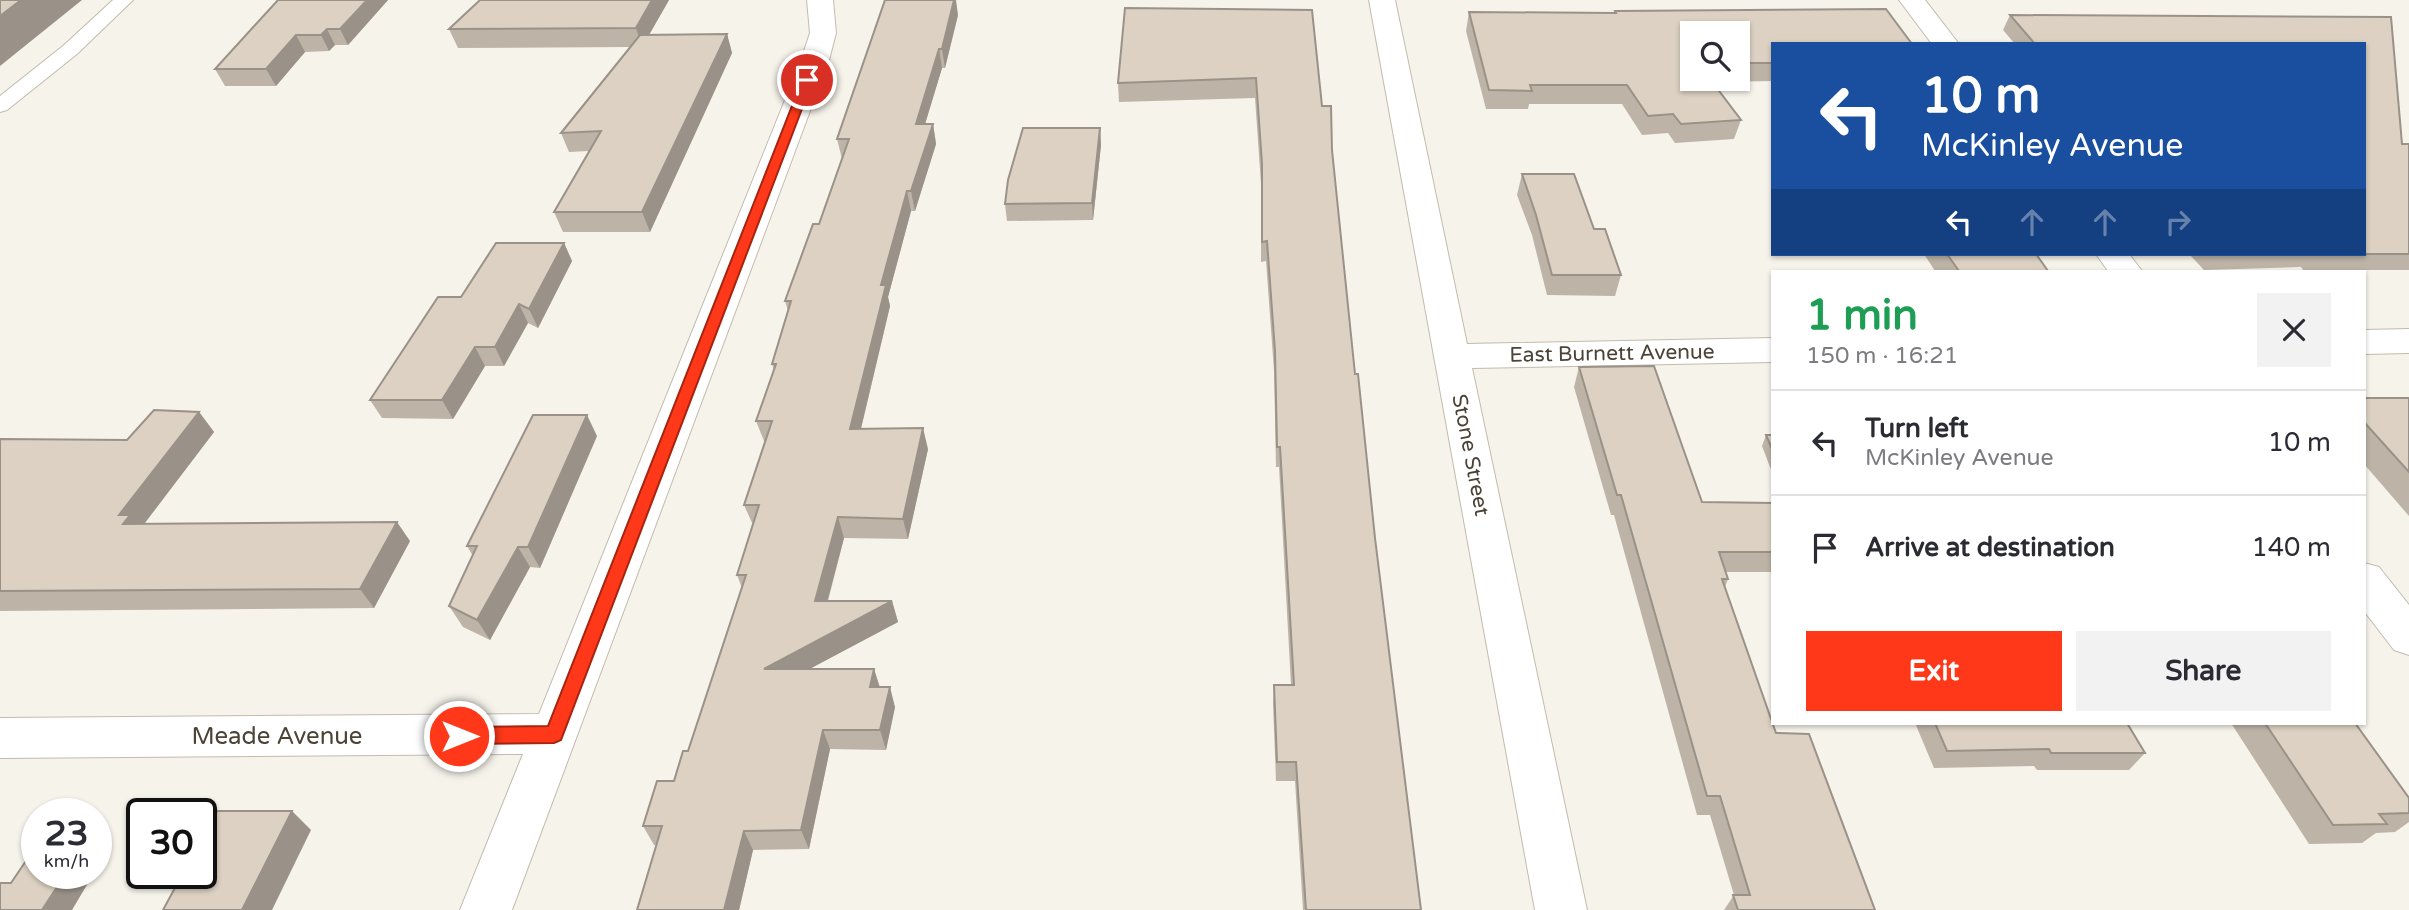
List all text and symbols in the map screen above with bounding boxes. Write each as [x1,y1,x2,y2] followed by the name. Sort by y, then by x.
[1680,21,1750,91] map controls
[1680,21,1750,91] button: search
[777,50,837,110] pin
[788,61,826,99] icon: arrive
[1921,67,2040,126] text: 10 m
[1806,70,1897,161] icon: left
[1921,127,2183,165] text: McKinley Avenue
[1940,203,1978,241] icon: left
[2013,203,2051,241] icon: ahead
[2086,203,2124,241] icon: ahead
[2159,203,2197,241] icon: right
[1806,290,1918,341] text: 1 min
[2257,293,2331,367] button: close
[1509,339,1715,368] street label: East Burnett Avenue
[1806,342,1958,370] text: 150 m · 16:21
[1446,392,1495,518] street label: Stone Street
[1865,413,1968,444] text: Turn left
[1806,424,1844,462] icon: left
[2268,427,2331,458] text: 10 m
[1865,444,2054,472] text: McKinley Avenue
[1806,529,1844,567] icon: arrive
[1865,532,2115,563] text: Arrive at destination
[2251,532,2331,563] text: 140 m
[1806,631,2062,711] button: Exit
[2076,631,2331,711] button: Share
[422,699,496,773] position arrow
[192,722,362,751] street label: Meade Avenue
[126,798,217,889] speed limit sign: 30
[45,813,88,855] text: 23
[44,850,89,872] text: km/h

